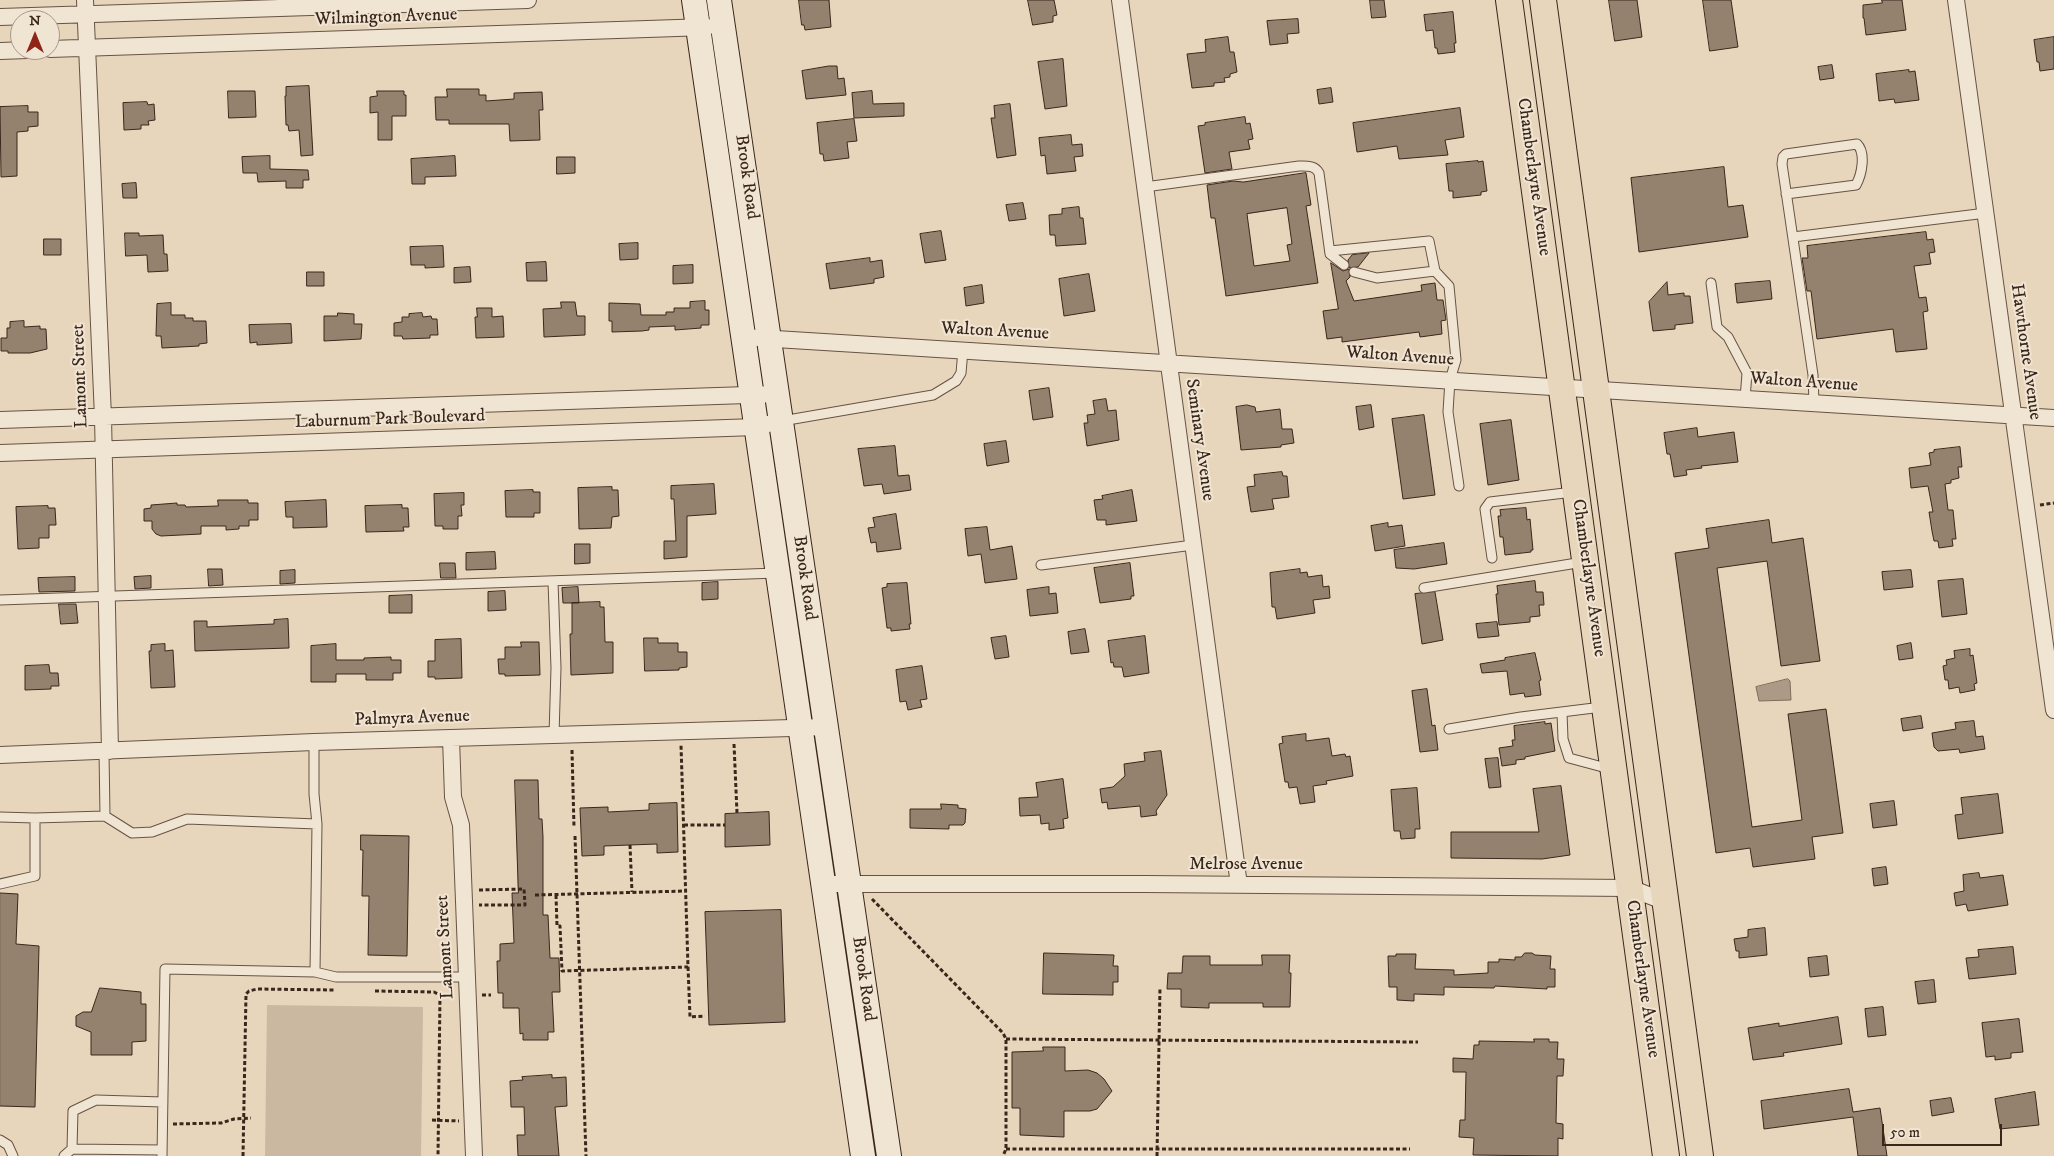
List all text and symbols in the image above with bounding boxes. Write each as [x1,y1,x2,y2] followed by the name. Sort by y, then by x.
[314,5,458,31] street label: Wilmington Avenue
[10,10,60,60] north arrow
[29,12,41,30] text: N
[1511,97,1555,257] street label: Chamberlayne Avenue
[729,133,763,221] street label: Brook Road
[2005,283,2045,421] street label: Hawthorne Avenue
[940,318,1050,346] street label: Walton Avenue
[68,323,94,429] street label: Lamont Street
[1345,342,1455,372] street label: Walton Avenue
[1749,368,1859,398] street label: Walton Avenue
[1180,378,1218,502] street label: Seminary Avenue
[295,406,485,434] street label: Laburnum Park Boulevard
[1566,498,1610,658] street label: Chamberlayne Avenue
[787,534,821,622] street label: Brook Road
[354,706,470,732] street label: Palmyra Avenue
[1189,854,1303,876] street label: Melrose Avenue
[432,894,460,1000] street label: Lamont Street
[1620,899,1664,1059] street label: Chamberlayne Avenue
[846,935,880,1023] street label: Brook Road
[1884,1114,2004,1146] scale bar
[1890,1123,1920,1142] text: 50 m

